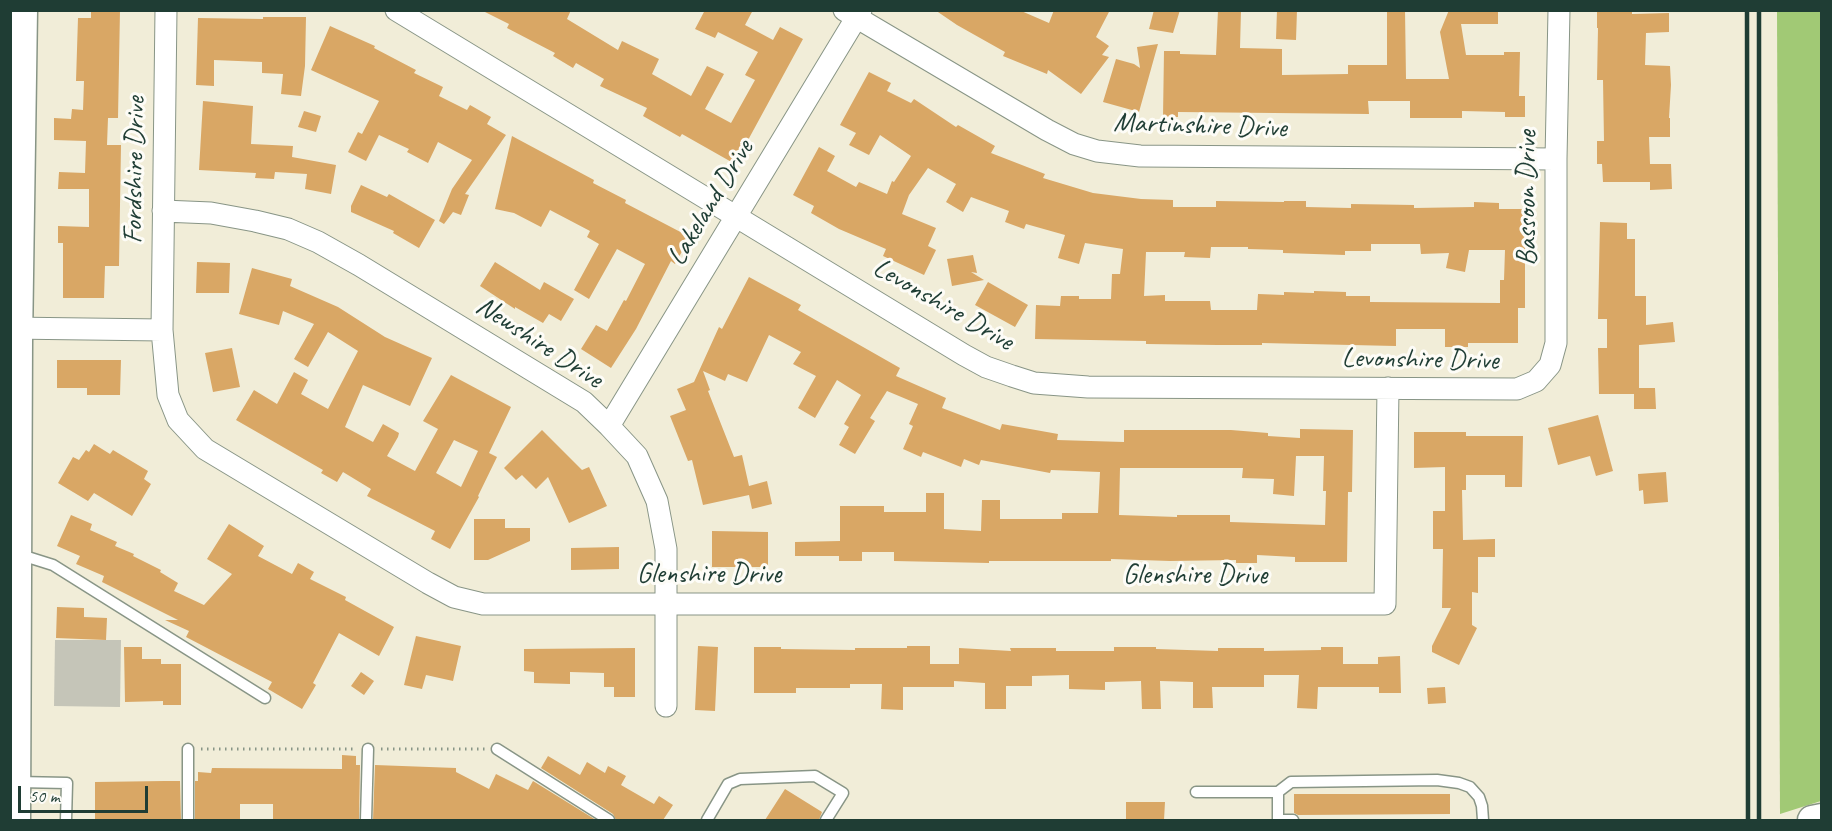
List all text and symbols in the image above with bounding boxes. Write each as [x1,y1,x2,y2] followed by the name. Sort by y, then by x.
[117,96,153,244] street label: Fordshire Drive
[1113,106,1287,146] street label: Martinshire Drive
[1511,130,1545,266] street label: Bassoon Drive
[660,134,762,272] street label: Lakeland Drive
[867,251,1019,359] street label: Levonshire Drive
[469,290,609,396] street label: Newshire Drive
[1341,342,1499,378] street label: Levonshire Drive
[637,558,781,592] street label: Glenshire Drive
[1123,559,1267,593] street label: Glenshire Drive
[21,774,152,812] scale bar
[29,785,60,807] text: 50 m

